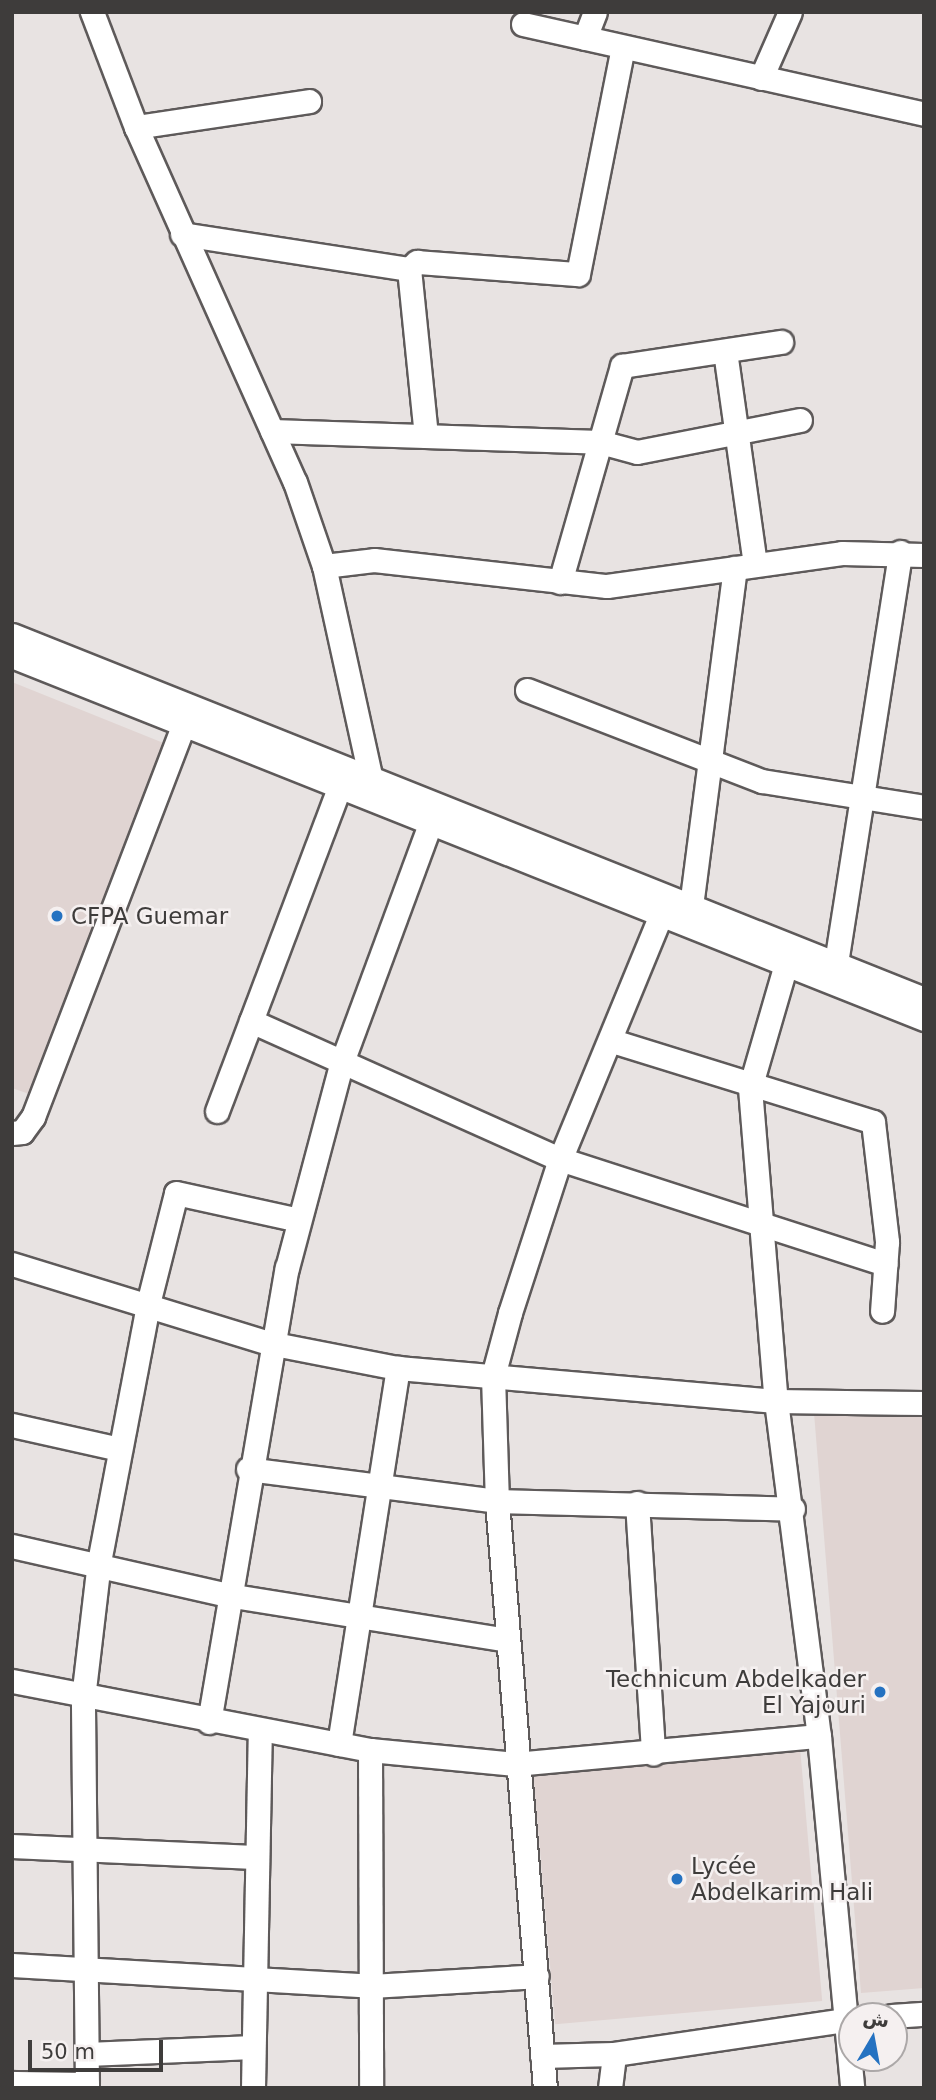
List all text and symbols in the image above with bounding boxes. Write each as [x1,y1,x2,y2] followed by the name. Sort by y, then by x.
[71,902,228,930] place label: CFPA Guemar
[49,908,65,924] marker: CFPA Guemar
[606,1665,866,1719] place label: Technicum Abdelkader El Yajouri
[872,1684,888,1700] marker: Technicum Abdelkader El Yajouri
[691,1852,873,1906] place label: Lycée Abdelkarim Hali
[669,1871,685,1887] marker: Lycée Abdelkarim Hali
[838,2002,908,2072] north arrow
[861,2005,891,2031] text: ش
[32,2026,166,2070] scale bar
[41,2040,95,2064] text: 50 m

